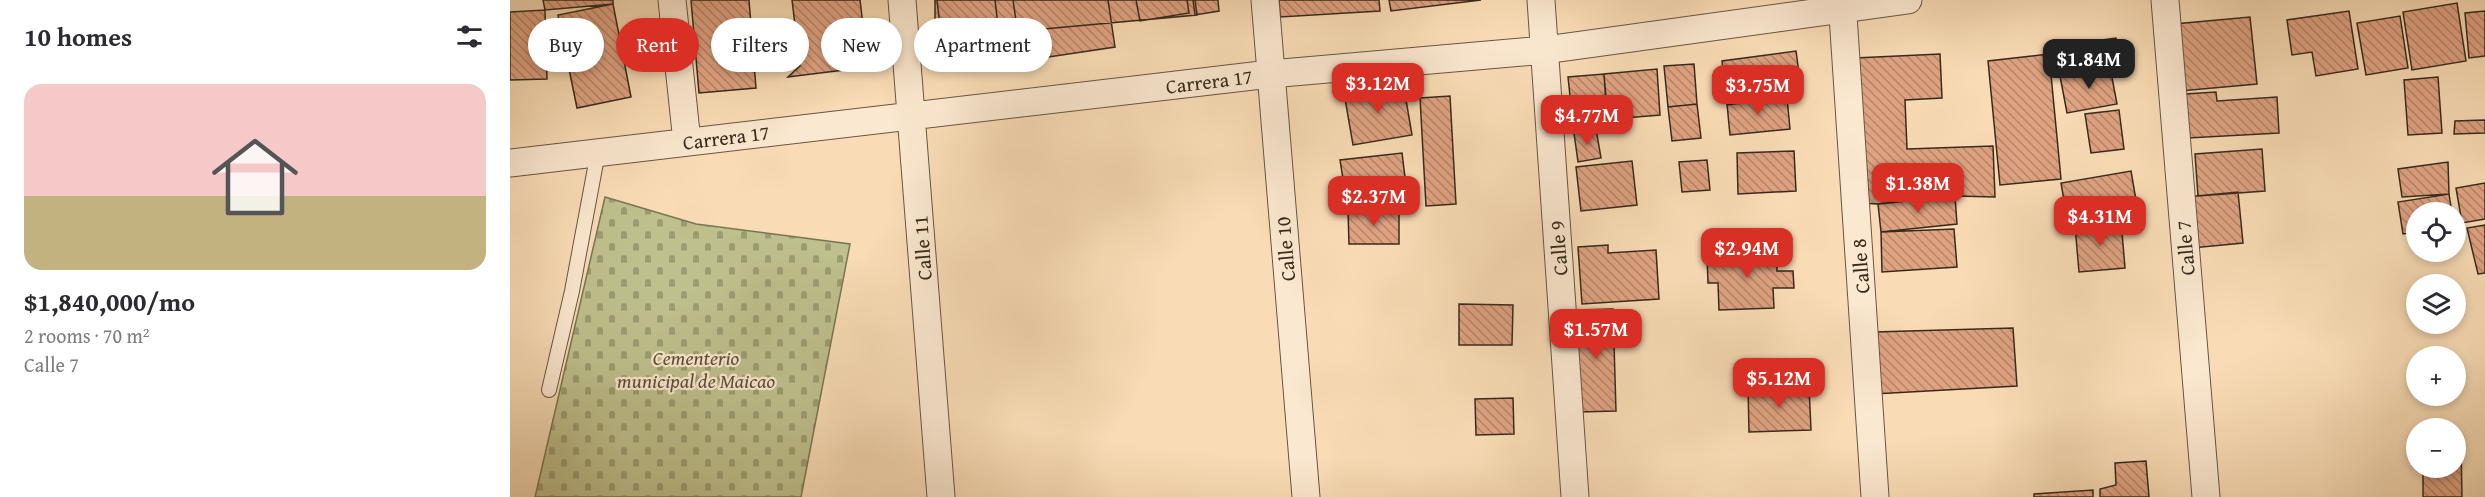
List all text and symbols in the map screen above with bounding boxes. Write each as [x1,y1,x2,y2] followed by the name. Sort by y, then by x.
[24,17,132,56] text: 10 homes
[528,18,604,72] chip: Buy
[616,18,699,72] chip: Rent
[711,18,809,72] chip: Filters
[821,18,902,72] chip: New
[914,18,1052,72] chip: Apartment
[453,20,486,53] icon: filters
[2040,39,2138,90] pin: $1.84M
[2057,44,2121,73] text: $1.84M
[1164,61,1254,101] street label: Carrera 17
[1329,63,1427,114] pin: $3.12M
[1709,65,1807,116] pin: $3.75M
[1346,68,1410,97] text: $3.12M
[1726,70,1790,99] text: $3.75M
[1538,95,1636,146] pin: $4.77M
[1555,100,1619,129] text: $4.77M
[681,117,771,157] street label: Carrera 17
[201,123,309,231] icon: home
[1869,163,1967,214] pin: $1.38M
[1886,168,1950,197] text: $1.38M
[1325,176,1423,227] pin: $2.37M
[1342,181,1406,210] text: $2.37M
[2051,196,2149,247] pin: $4.31M
[2068,201,2132,230] text: $4.31M
[2406,202,2466,478] map controls
[2406,202,2466,262] button: locate
[905,215,939,281] street label: Calle 11
[1268,216,1302,282] street label: Calle 10
[2168,219,2202,277] street label: Calle 7
[1542,220,1574,276] street label: Calle 9
[1698,228,1796,279] pin: $2.94M
[1715,233,1779,262] text: $2.94M
[1844,238,1876,294] street label: Calle 8
[2406,274,2466,334] button: layers
[24,282,195,321] text: $1,840,000/mo
[1547,309,1645,360] pin: $1.57M
[1564,314,1628,343] text: $1.57M
[24,321,150,350] text: 2 rooms · 70 m²
[617,343,775,395] park label: Cementerio municipal de Maicao
[2406,346,2466,406] button: +
[24,350,79,379] text: Calle 7
[1730,358,1828,409] pin: $5.12M
[1747,363,1811,392] text: $5.12M
[2406,418,2466,478] button: −

